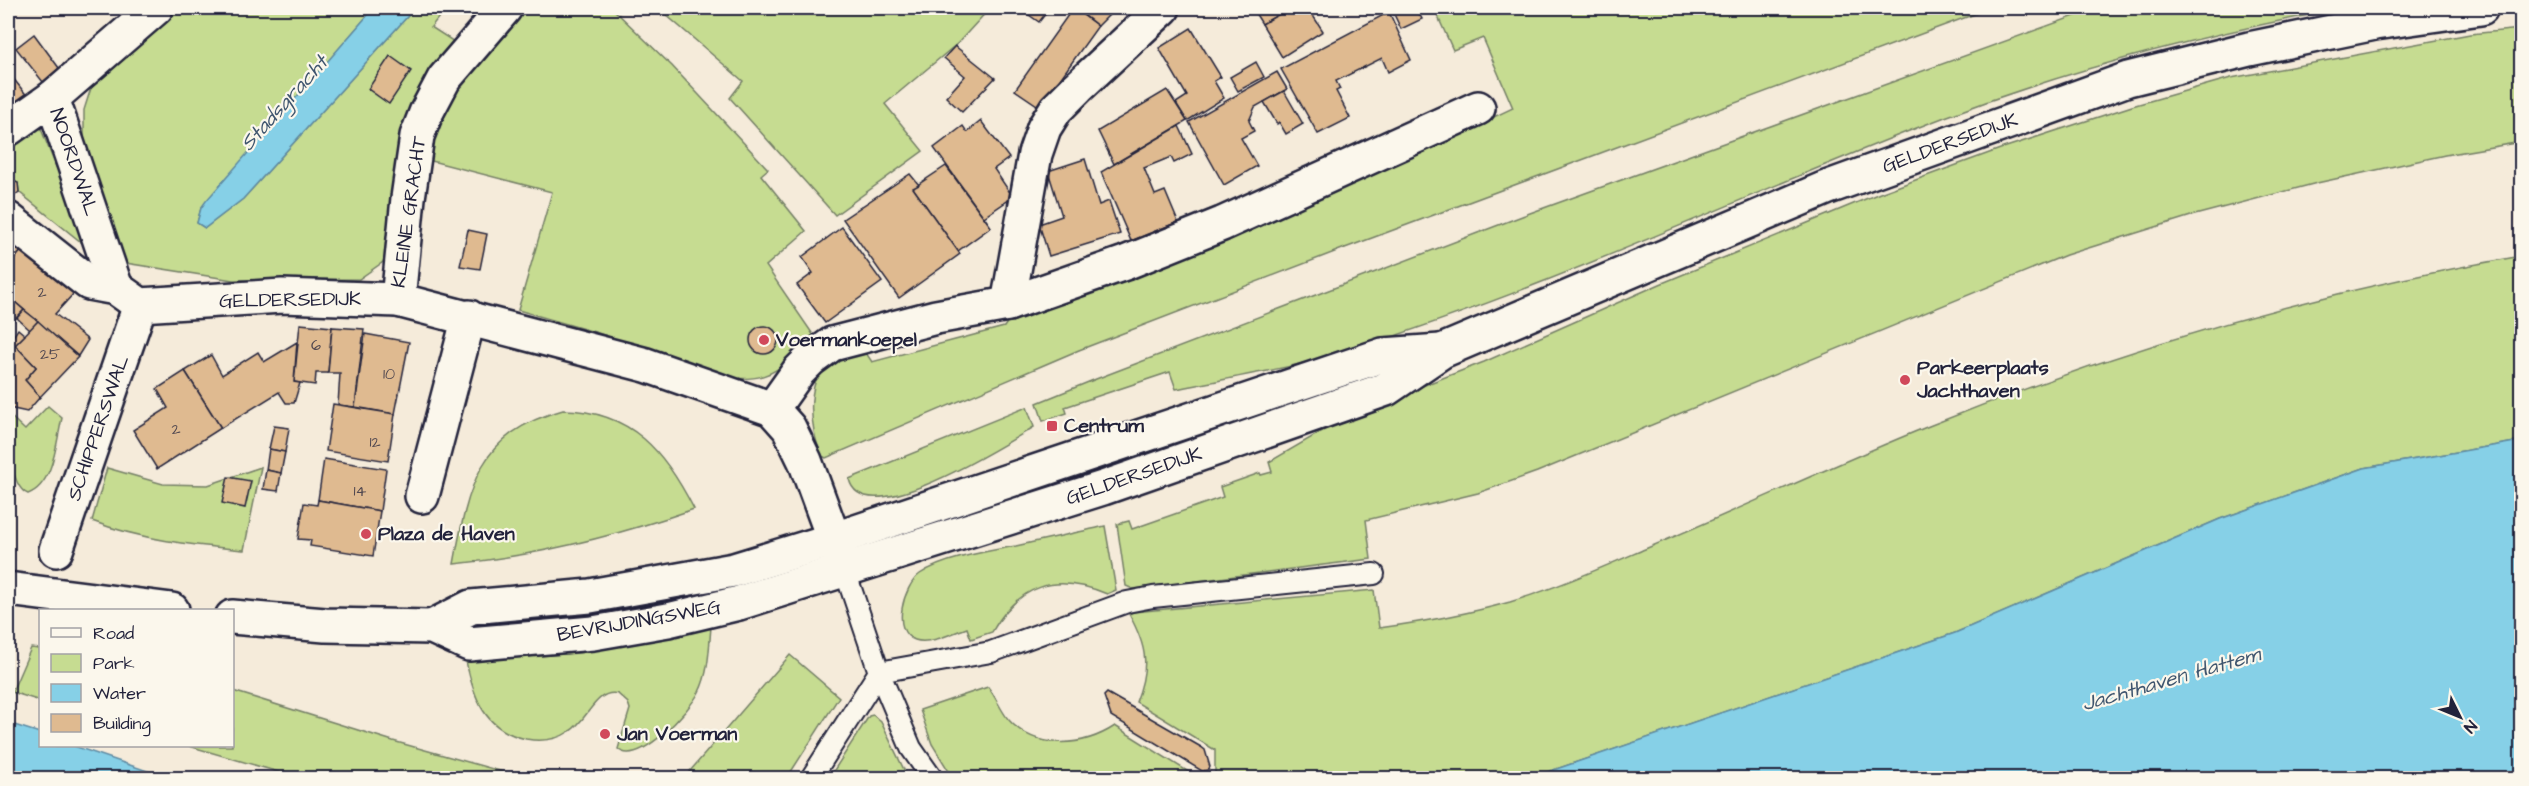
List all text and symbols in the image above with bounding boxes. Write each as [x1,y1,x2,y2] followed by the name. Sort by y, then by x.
[233,47,337,158] water label: Stadsgracht
[43,104,106,220] street label: NOORDWAL
[1879,106,2021,180] street label: GELDERSEDIJK
[384,134,434,290] street label: KLEINE GRACHT
[37,281,47,303] house number: 2
[219,285,361,315] street label: GELDERSEDIJK
[775,326,917,354] place label: Voermankoepel
[757,333,771,347] marker: Voermankoepel
[311,334,321,356] house number: 6
[40,343,61,365] house number: 25
[60,351,136,504] street label: SCHIPPERSWAL
[1916,354,2049,405] place label: Parkeerplaats Jachthaven
[383,363,395,385] house number: 10
[1898,373,1912,387] marker: Parkeerplaats Jachthaven
[1064,412,1144,440] place label: Centrum
[171,418,181,440] house number: 2
[1045,419,1059,433] marker: Centrum
[369,431,381,453] house number: 12
[1062,440,1206,512] street label: GELDERSEDIJK
[354,480,367,502] house number: 14
[378,520,515,548] place label: Plaza de Haven
[359,527,373,541] marker: Plaza de Haven
[555,593,723,649] street label: BEVRIJDINGSWEG
[39,609,234,747] legend
[93,621,134,646] text: Road
[2078,639,2266,718] water label: Jachthaven Hattem
[93,651,135,676] text: Park
[93,681,146,706] text: Water
[2430,687,2490,747] north arrow
[93,711,151,737] text: Building
[2459,715,2482,738] text: N
[616,720,737,748] place label: Jan Voerman
[598,727,612,741] marker: Jan Voerman

